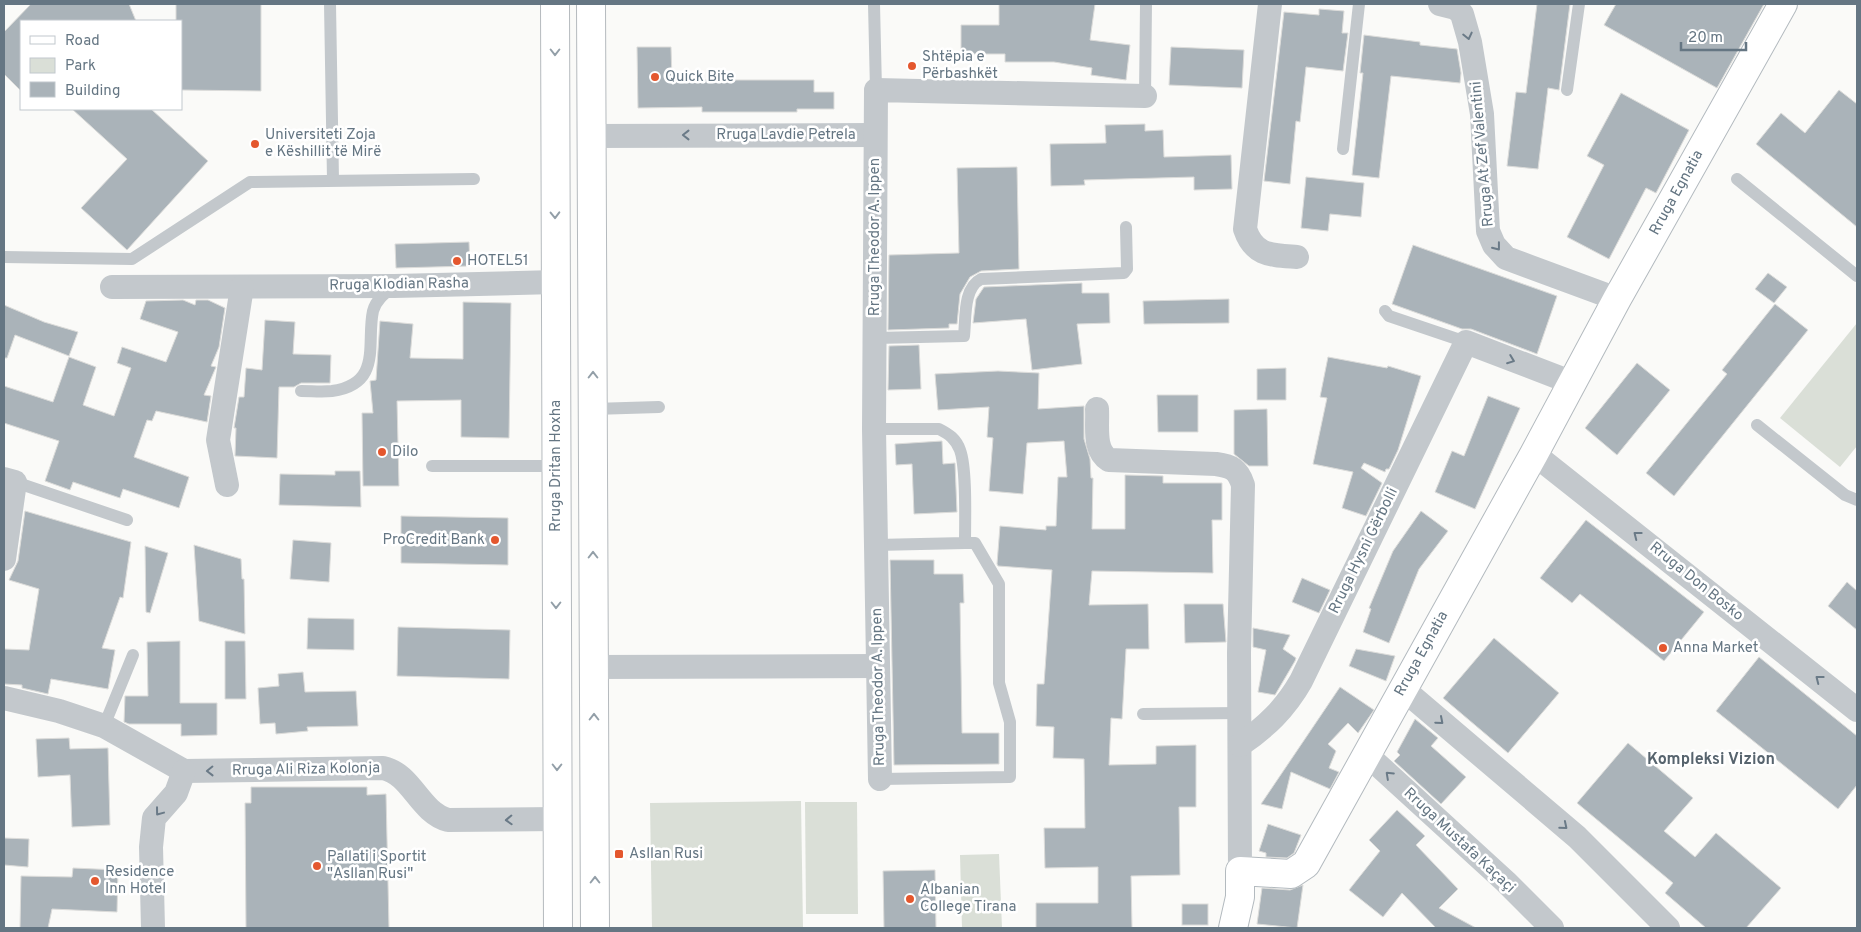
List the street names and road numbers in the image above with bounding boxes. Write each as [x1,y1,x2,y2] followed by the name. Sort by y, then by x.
[1467,80,1499,228] street label: Rruga At Zef Valentini
[716,126,856,145] street label: Rruga Lavdie Petrela
[1646,147,1708,239] street label: Rruga Egnatia
[866,158,885,316] street label: Rruga Theodor A. Ippen
[329,274,469,296] street label: Rruga Klodian Rasha
[547,400,566,532] street label: Rruga Dritan Hoxha
[1325,485,1403,617] street label: Rruga Hysni Gërbolli
[1645,538,1747,626] street label: Rruga Don Bosko
[868,608,890,766] street label: Rruga Theodor A. Ippen
[1391,608,1453,700] street label: Rruga Egnatia
[232,759,380,781] street label: Rruga Ali Riza Kolonja
[1399,784,1519,898] street label: Rruga Mustafa Kaçaçi

